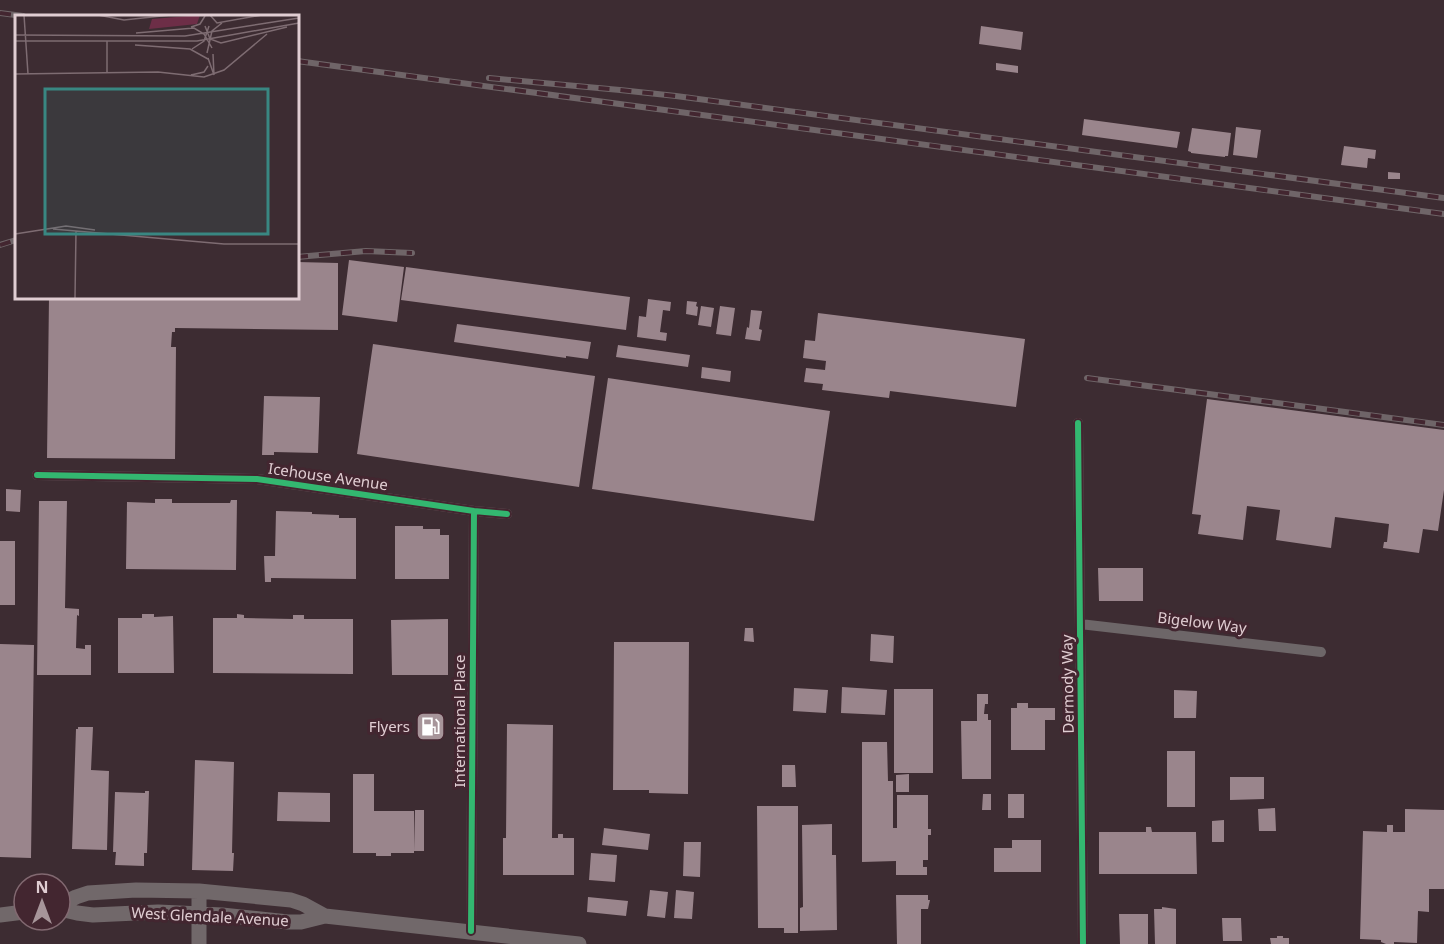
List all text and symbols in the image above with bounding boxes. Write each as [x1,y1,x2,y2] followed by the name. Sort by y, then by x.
[15,15,298,298] inset map
[267,458,389,494] street label: Icehouse Avenue
[1157,607,1248,637] street label: Bigelow Way
[1056,634,1078,734] street label: Dermody Way
[449,655,469,787] street label: International Place
[415,711,447,743] fuel station icon: Flyers
[369,716,410,736] place label: Flyers
[12,872,72,932] north arrow
[35,876,49,898] text: N
[131,902,289,930] street label: West Glendale Avenue

